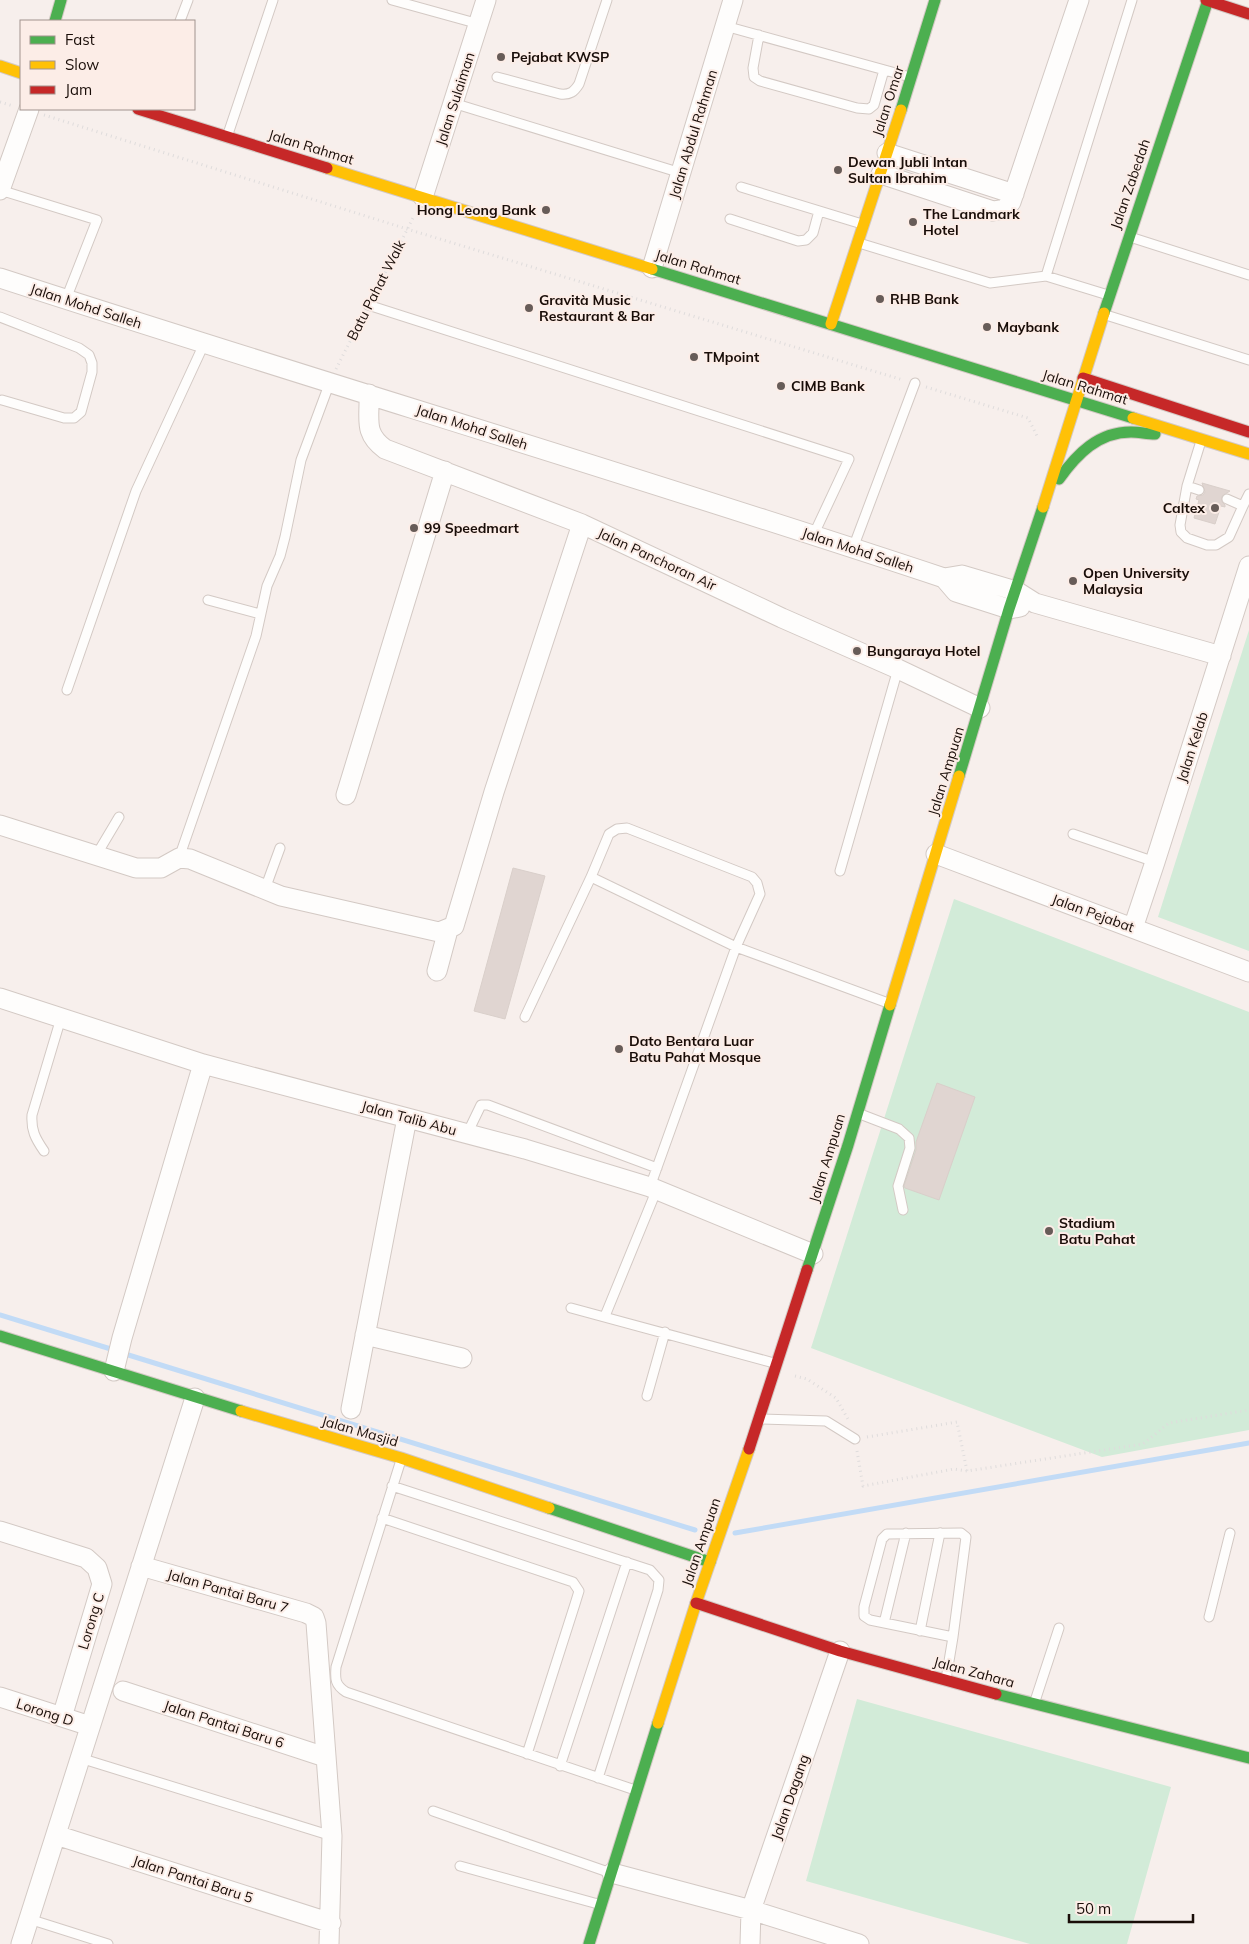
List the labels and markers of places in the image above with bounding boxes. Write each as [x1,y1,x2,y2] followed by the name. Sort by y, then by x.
[511,48,609,66] place label: Pejabat KWSP
[495,51,507,63] marker: Pejabat KWSP
[848,153,968,187] place label: Dewan Jubli Intan Sultan Ibrahim
[832,164,844,176] marker: Dewan Jubli Intan Sultan Ibrahim
[417,201,536,219] place label: Hong Leong Bank
[540,204,552,216] marker: Hong Leong Bank
[923,205,1020,239] place label: The Landmark Hotel
[907,216,919,228] marker: The Landmark Hotel
[890,290,959,308] place label: RHB Bank
[539,291,655,325] place label: Gravità Music Restaurant & Bar
[874,293,886,305] marker: RHB Bank
[523,302,535,314] marker: Gravità Music Restaurant & Bar
[997,318,1059,336] place label: Maybank
[981,321,993,333] marker: Maybank
[704,348,760,366] place label: TMpoint
[688,351,700,363] marker: TMpoint
[791,377,865,395] place label: CIMB Bank
[775,380,787,392] marker: CIMB Bank
[1163,499,1205,517] place label: Caltex
[1209,502,1221,514] marker: Caltex
[424,519,520,537] place label: 99 Speedmart
[408,522,420,534] marker: 99 Speedmart
[1083,564,1190,598] place label: Open University Malaysia
[1067,575,1079,587] marker: Open University Malaysia
[867,642,980,660] place label: Bungaraya Hotel
[851,645,863,657] marker: Bungaraya Hotel
[629,1032,761,1066] place label: Dato Bentara Luar Batu Pahat Mosque
[613,1043,625,1055] marker: Dato Bentara Luar Batu Pahat Mosque
[1059,1214,1136,1248] place label: Stadium Batu Pahat
[1043,1225,1055,1237] marker: Stadium Batu Pahat

